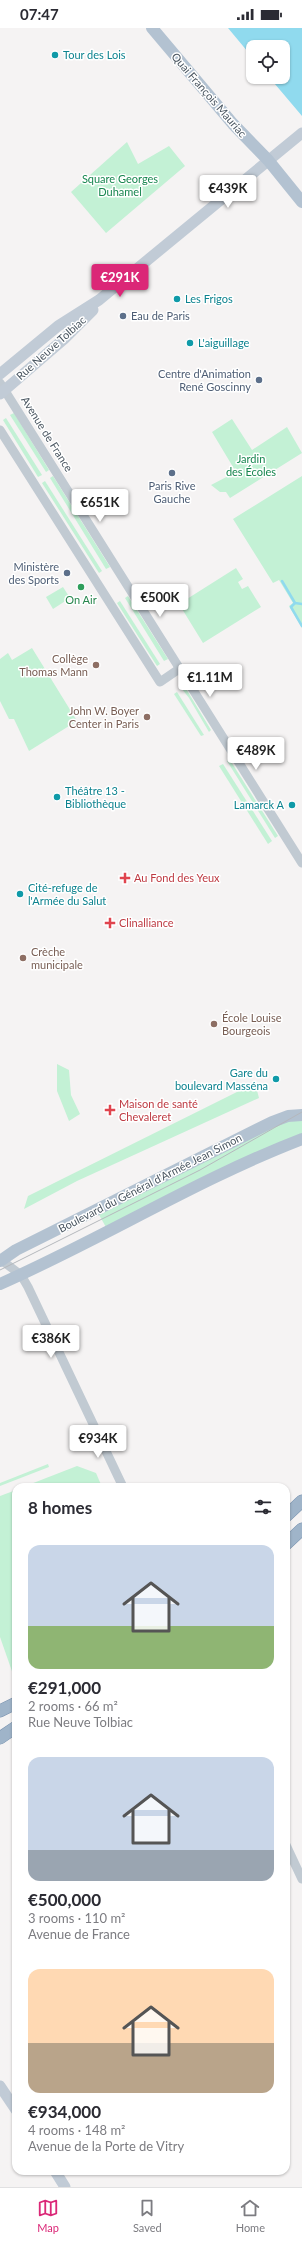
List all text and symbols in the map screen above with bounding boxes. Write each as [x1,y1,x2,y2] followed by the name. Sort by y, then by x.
[20,5,59,23] text: 07:47
[246,40,290,84] map controls
[246,40,290,84] button: locate
[63,48,126,61] place label: Tour des Lois
[50,50,60,60] marker: Tour des Lois
[169,50,250,140] street label: Quai François Mauriac
[82,172,158,198] park label: Square Georges Duhamel
[200,175,256,209] pin: €439K
[208,180,248,196] text: €439K
[92,264,148,298] pin: €291K
[100,269,140,285] text: €291K
[185,292,233,305] place label: Les Frigos
[172,294,182,304] marker: Les Frigos
[131,309,190,322] place label: Eau de Paris
[118,311,128,321] marker: Eau de Paris
[13,313,88,382] street label: Rue Neuve Tolbiac
[198,336,250,349] place label: L'aiguillage
[185,338,195,348] marker: L'aiguillage
[158,367,251,393] place label: Centre d'Animation René Goscinny
[254,375,264,385] marker: Centre d'Animation René Goscinny
[19,394,76,474] street label: Avenue de France
[226,452,276,478] park label: Jardin des Écoles
[167,468,177,478] marker: Paris Rive Gauche
[149,479,196,505] place label: Paris Rive Gauche
[72,489,128,523] pin: €651K
[80,494,120,510] text: €651K
[8,560,59,586] place label: Ministère des Sports
[62,568,72,578] marker: Ministère des Sports
[76,582,86,592] marker: On Air
[132,584,188,618] pin: €500K
[140,589,180,605] text: €500K
[65,593,97,606] place label: On Air
[19,652,88,678] place label: Collège Thomas Mann
[91,660,101,670] marker: Collège Thomas Mann
[177,664,243,698] pin: €1.11M
[187,669,233,685] text: €1.11M
[69,704,139,730] place label: John W. Boyer Center in Paris
[142,712,152,722] marker: John W. Boyer Center in Paris
[228,737,284,771] pin: €489K
[236,742,276,758] text: €489K
[65,784,126,810] place label: Théâtre 13 - Bibliothèque
[52,792,62,802] marker: Théâtre 13 - Bibliothèque
[234,798,285,811] place label: Lamarck A
[287,800,297,810] marker: Lamarck A
[134,871,220,884] place label: Au Fond des Yeux
[119,872,131,884] marker: Au Fond des Yeux
[28,881,106,907] place label: Cité-refuge de l'Armée du Salut
[15,889,25,899] marker: Cité-refuge de l'Armée du Salut
[119,916,174,929] place label: Clinalliance
[104,917,116,929] marker: Clinalliance
[31,945,83,971] place label: Crèche municipale
[18,953,28,963] marker: Crèche municipale
[222,1011,282,1037] place label: École Louise Bourgeois
[209,1019,219,1029] marker: École Louise Bourgeois
[175,1066,268,1092] place label: Gare du boulevard Masséna
[271,1074,281,1084] marker: Gare du boulevard Masséna
[119,1097,198,1123] place label: Maison de santé Chevaleret
[104,1104,116,1116] marker: Maison de santé Chevaleret
[56,1130,244,1235] street label: Boulevard du Général d'Armée Jean Simon
[23,1325,79,1359] pin: €386K
[31,1330,71,1346] text: €386K
[70,1425,126,1459] pin: €934K
[78,1430,118,1446] text: €934K
[252,1496,274,1518] icon: filters
[28,1497,92,1518] text: 8 homes
[115,1571,187,1643] icon: home
[28,1677,101,1698] text: €291,000
[28,1698,118,1714] text: 2 rooms · 66 m²
[28,1714,133,1730] text: Rue Neuve Tolbiac
[115,1783,187,1855] icon: home
[28,1889,101,1910] text: €500,000
[28,1910,125,1926] text: 3 rooms · 110 m²
[28,1926,130,1942] text: Avenue de France
[115,1995,187,2067] icon: home
[28,2101,101,2122] text: €934,000
[28,2122,125,2138] text: 4 rooms · 148 m²
[28,2138,184,2154] text: Avenue de la Porte de Vitry
[37,2197,59,2234] tab: Map
[133,2197,162,2234] tab: Saved
[236,2197,265,2234] tab: Home

